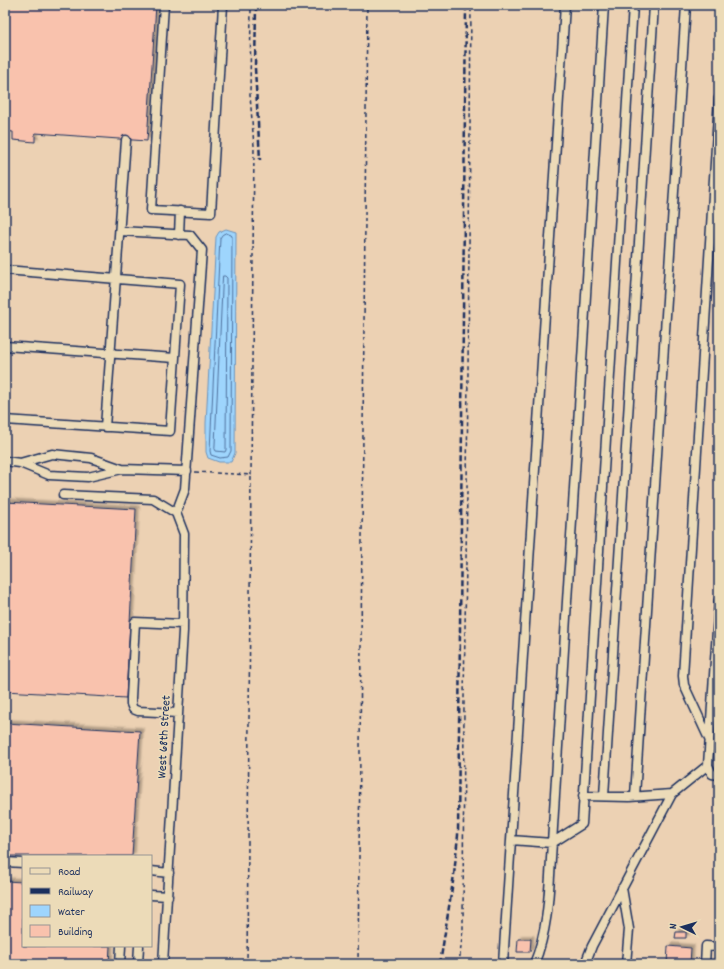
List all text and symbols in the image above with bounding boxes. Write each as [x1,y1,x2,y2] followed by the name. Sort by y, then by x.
[153,695,177,779] street label: West 68th Street
[22,855,152,947] legend
[58,864,80,881] text: Road
[58,884,94,901] text: Railway
[58,904,85,921] text: Water
[662,907,702,947] north arrow
[666,922,682,930] text: N
[58,924,93,941] text: Building

